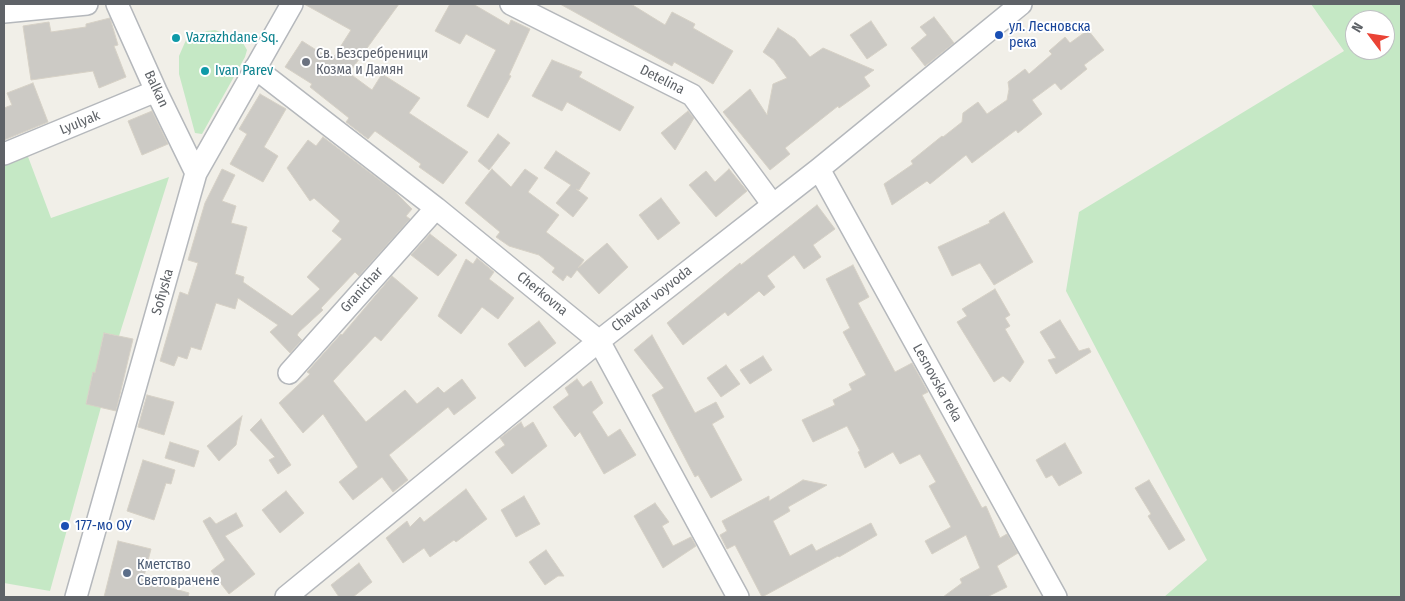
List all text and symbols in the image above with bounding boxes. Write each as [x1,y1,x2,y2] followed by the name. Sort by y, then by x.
[1345,10,1395,60] north arrow
[1009,19,1091,52] place label: ул. Лесновска река
[1348,20,1367,36] text: N
[993,29,1005,41] marker: ул. Лесновска река
[186,30,279,46] place label: Vazrazhdane Sq.
[170,32,182,44] marker: Vazrazhdane Sq.
[316,46,428,78] place label: Св. Безсребреници Козма и Дамян
[300,56,312,68] marker: Св. Безсребреници Козма и Дамян
[637,62,687,98] street label: Detelina
[215,63,273,79] place label: Ivan Parev
[199,65,211,77] marker: Ivan Parev
[140,68,172,110] street label: Balkan
[57,107,103,139] street label: Lyulyak
[608,262,696,336] street label: Chavdar voyvoda
[337,264,387,316] street label: Granichar
[148,267,178,317] street label: Sofiyska
[513,268,571,320] street label: Cherkovna
[909,341,965,425] street label: Lesnovska reka
[75,518,132,534] place label: 177-мо ОУ
[59,520,71,532] marker: 177-мо ОУ
[137,557,220,590] place label: Кметство Световрачене
[121,567,133,579] marker: Кметство Световрачене

